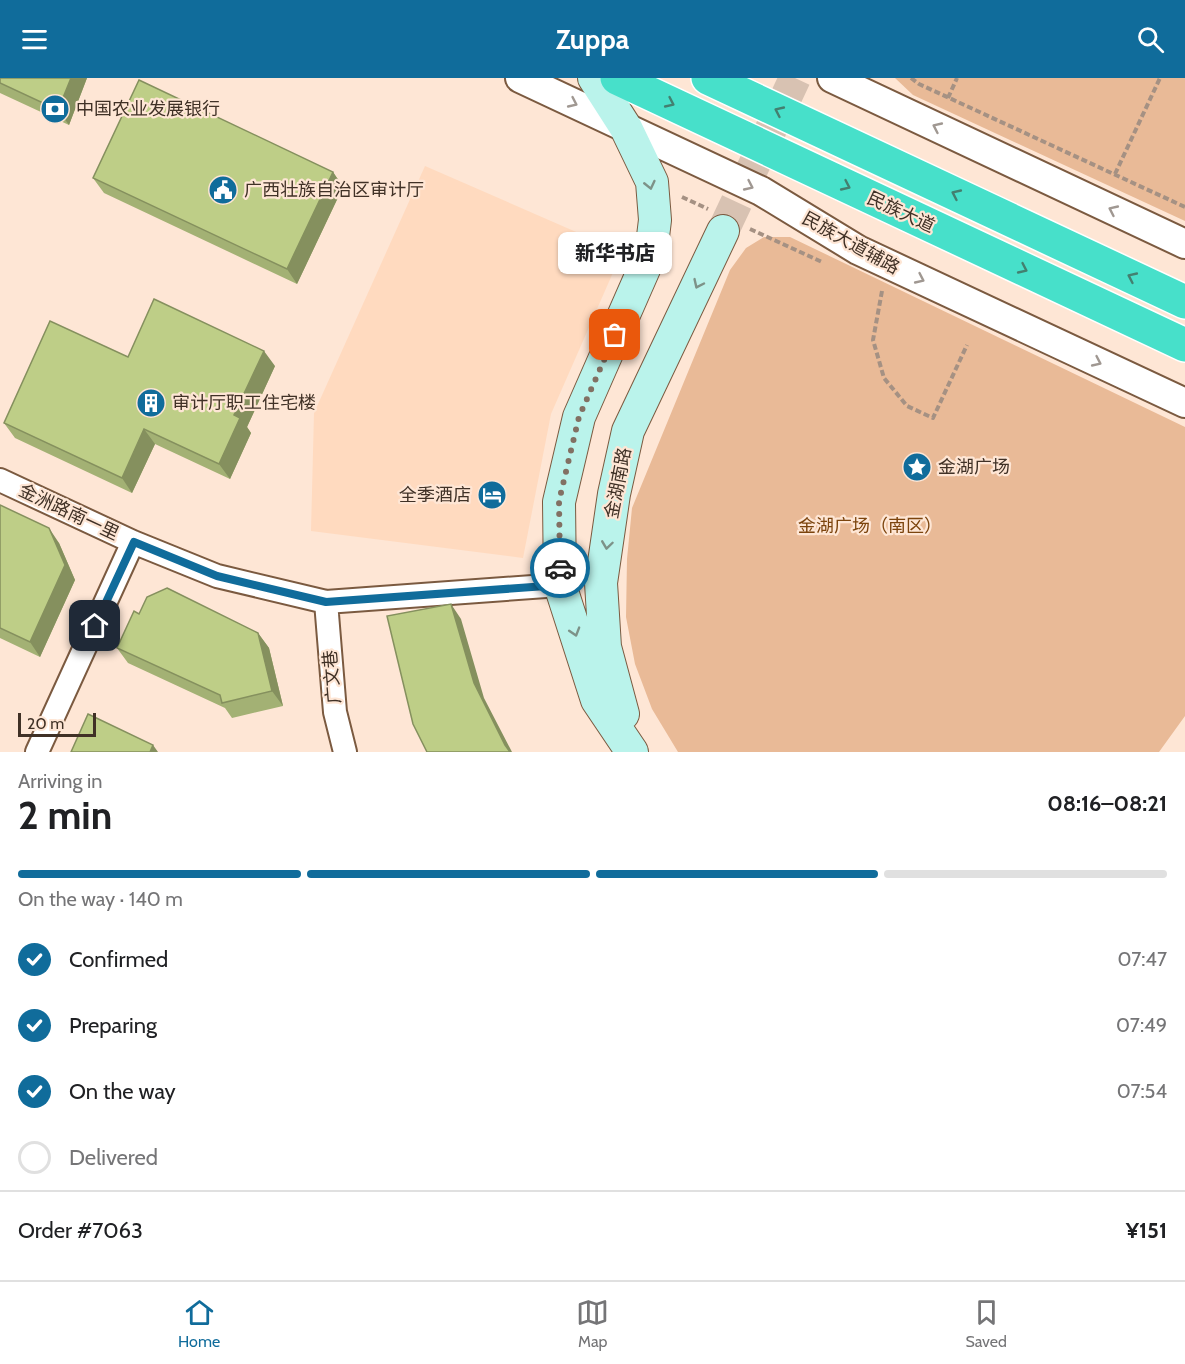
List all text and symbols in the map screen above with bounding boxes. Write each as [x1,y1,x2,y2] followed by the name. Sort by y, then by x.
[18,23,51,56] icon: menu
[556,23,629,56] text: Zuppa
[1134,23,1167,56] icon: search
[39,93,71,125] bank icon: 中国农业发展银行
[566,95,577,107] one-way arrow
[663,95,674,107] one-way arrow
[76,98,220,120] place label: 中国农业发展银行
[774,107,785,119] one-way arrow
[932,122,943,134] one-way arrow
[207,174,239,206] public building icon: 广西壮族自治区审计厅
[743,178,754,190] one-way arrow
[840,178,851,190] one-way arrow
[244,179,424,201] place label: 广西壮族自治区审计厅
[643,180,656,190] one-way arrow
[864,187,938,237] street label: 民族大道
[951,190,962,202] one-way arrow
[1109,205,1120,217] one-way arrow
[798,207,904,279] street label: 民族大道辅路
[558,233,672,275] callout: 新华书店
[575,241,655,265] text: 新华书店
[1016,261,1027,273] one-way arrow
[914,272,925,284] one-way arrow
[1128,273,1139,285] one-way arrow
[693,277,705,288] one-way arrow
[589,309,640,360] pin
[598,318,631,351] icon: bag
[1090,355,1101,367] one-way arrow
[135,387,167,419] building icon: 审计厅职工住宅楼
[172,392,316,414] place label: 审计厅职工住宅楼
[600,446,636,520] street label: 金湖南路
[901,451,933,483] place icon: 金湖广场
[938,456,1010,478] place label: 金湖广场
[15,479,123,545] street label: 金洲路南一里
[476,479,508,511] hotel icon: 全季酒店
[399,484,471,506] place label: 全季酒店
[798,515,942,537] park label: 金湖广场（南区）
[530,538,590,598] courier
[601,540,613,550] one-way arrow
[544,552,577,585] icon: car
[69,600,120,651] pin
[78,609,111,642] icon: home
[568,626,580,637] one-way arrow
[319,649,345,705] street label: 广文巷
[18,710,96,738] scale bar
[27,714,64,733] text: 20 m
[18,769,102,793] text: Arriving in
[1047,790,1167,817] text: 08:16–08:21
[18,791,112,839] text: 2 min
[18,887,183,911] text: On the way · 140 m
[18,943,51,976] icon: check
[69,946,168,973] text: Confirmed
[1117,947,1167,971] text: 07:47
[18,1009,51,1042] icon: check
[69,1012,157,1039] text: Preparing
[1116,1013,1167,1037] text: 07:49
[18,1075,51,1108] icon: check
[69,1078,176,1105] text: On the way
[1117,1079,1167,1103] text: 07:54
[69,1144,158,1171] text: Delivered
[18,1217,143,1244] text: Order #7063
[1126,1217,1167,1244] text: ¥151
[178,1296,220,1351] tab: Home
[576,1296,609,1351] tab: Map
[965,1296,1007,1351] tab: Saved

